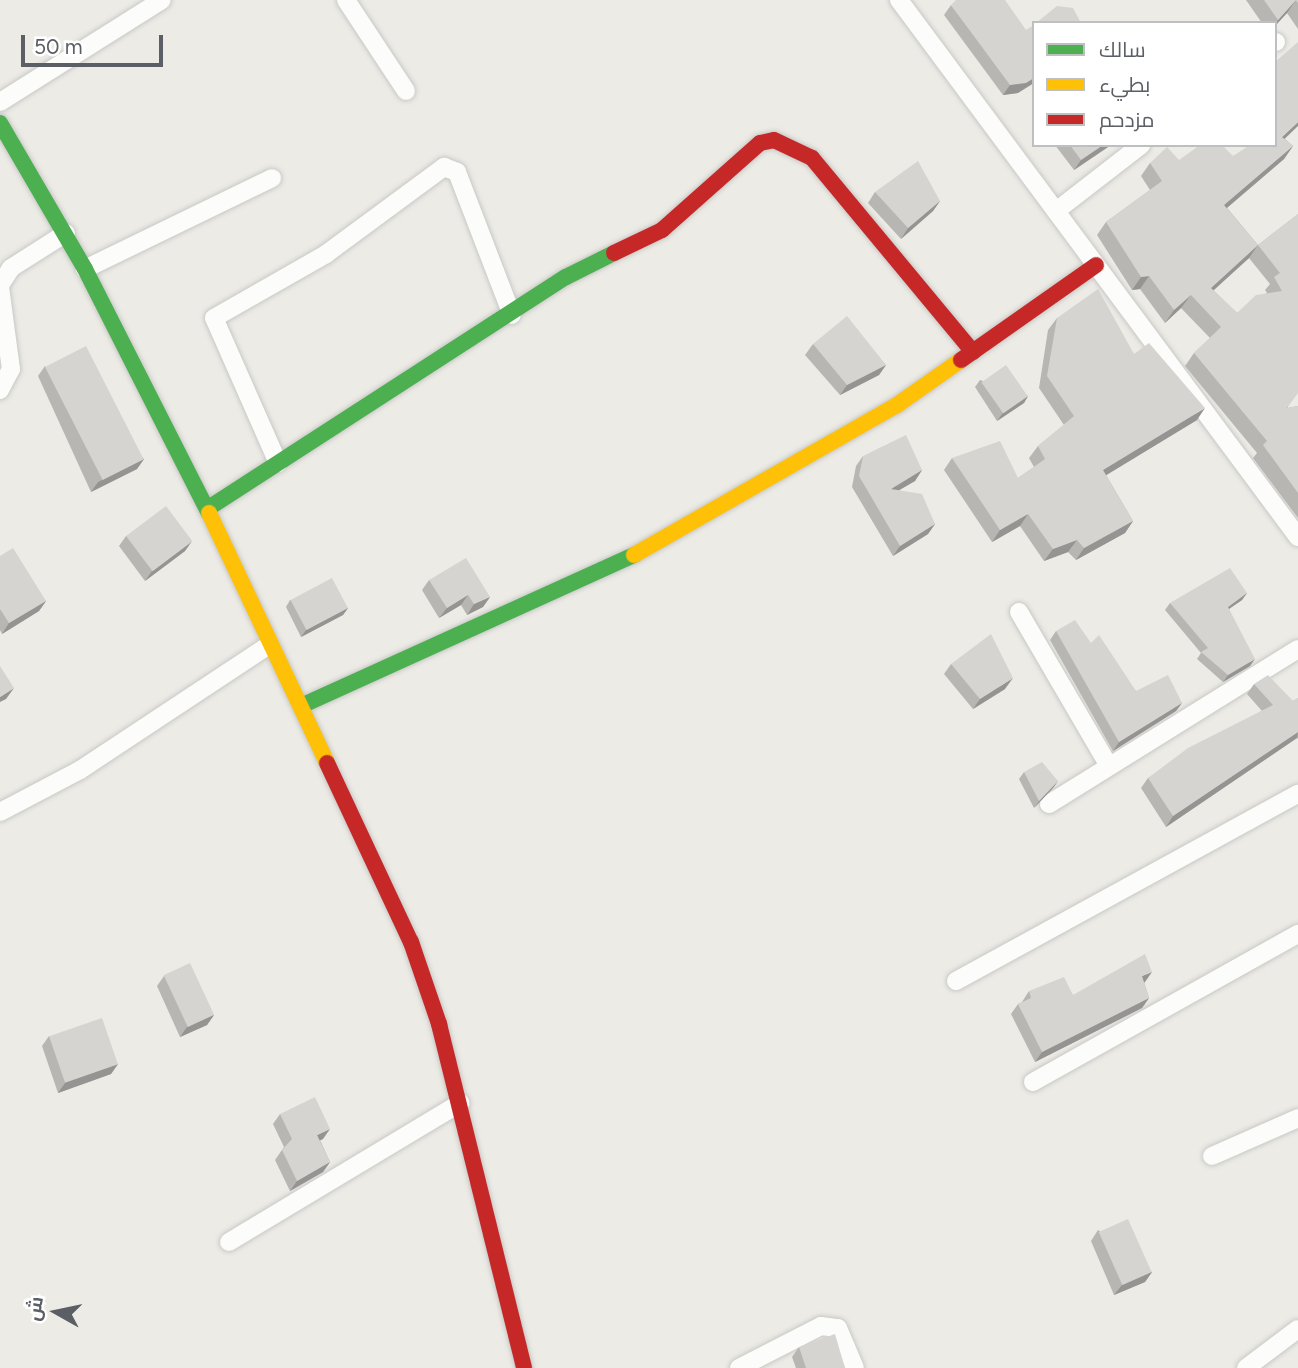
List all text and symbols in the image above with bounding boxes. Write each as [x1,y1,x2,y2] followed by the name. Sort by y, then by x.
[24,21,166,65] scale bar
[1032,21,1277,147] legend
[34,34,83,59] text: 50 m
[1099,37,1146,62] text: سالك
[1099,72,1150,97] text: بطيء
[1099,107,1154,132] text: مزدحم
[21,1277,91,1347] north arrow
[21,1295,48,1322] text: ش

